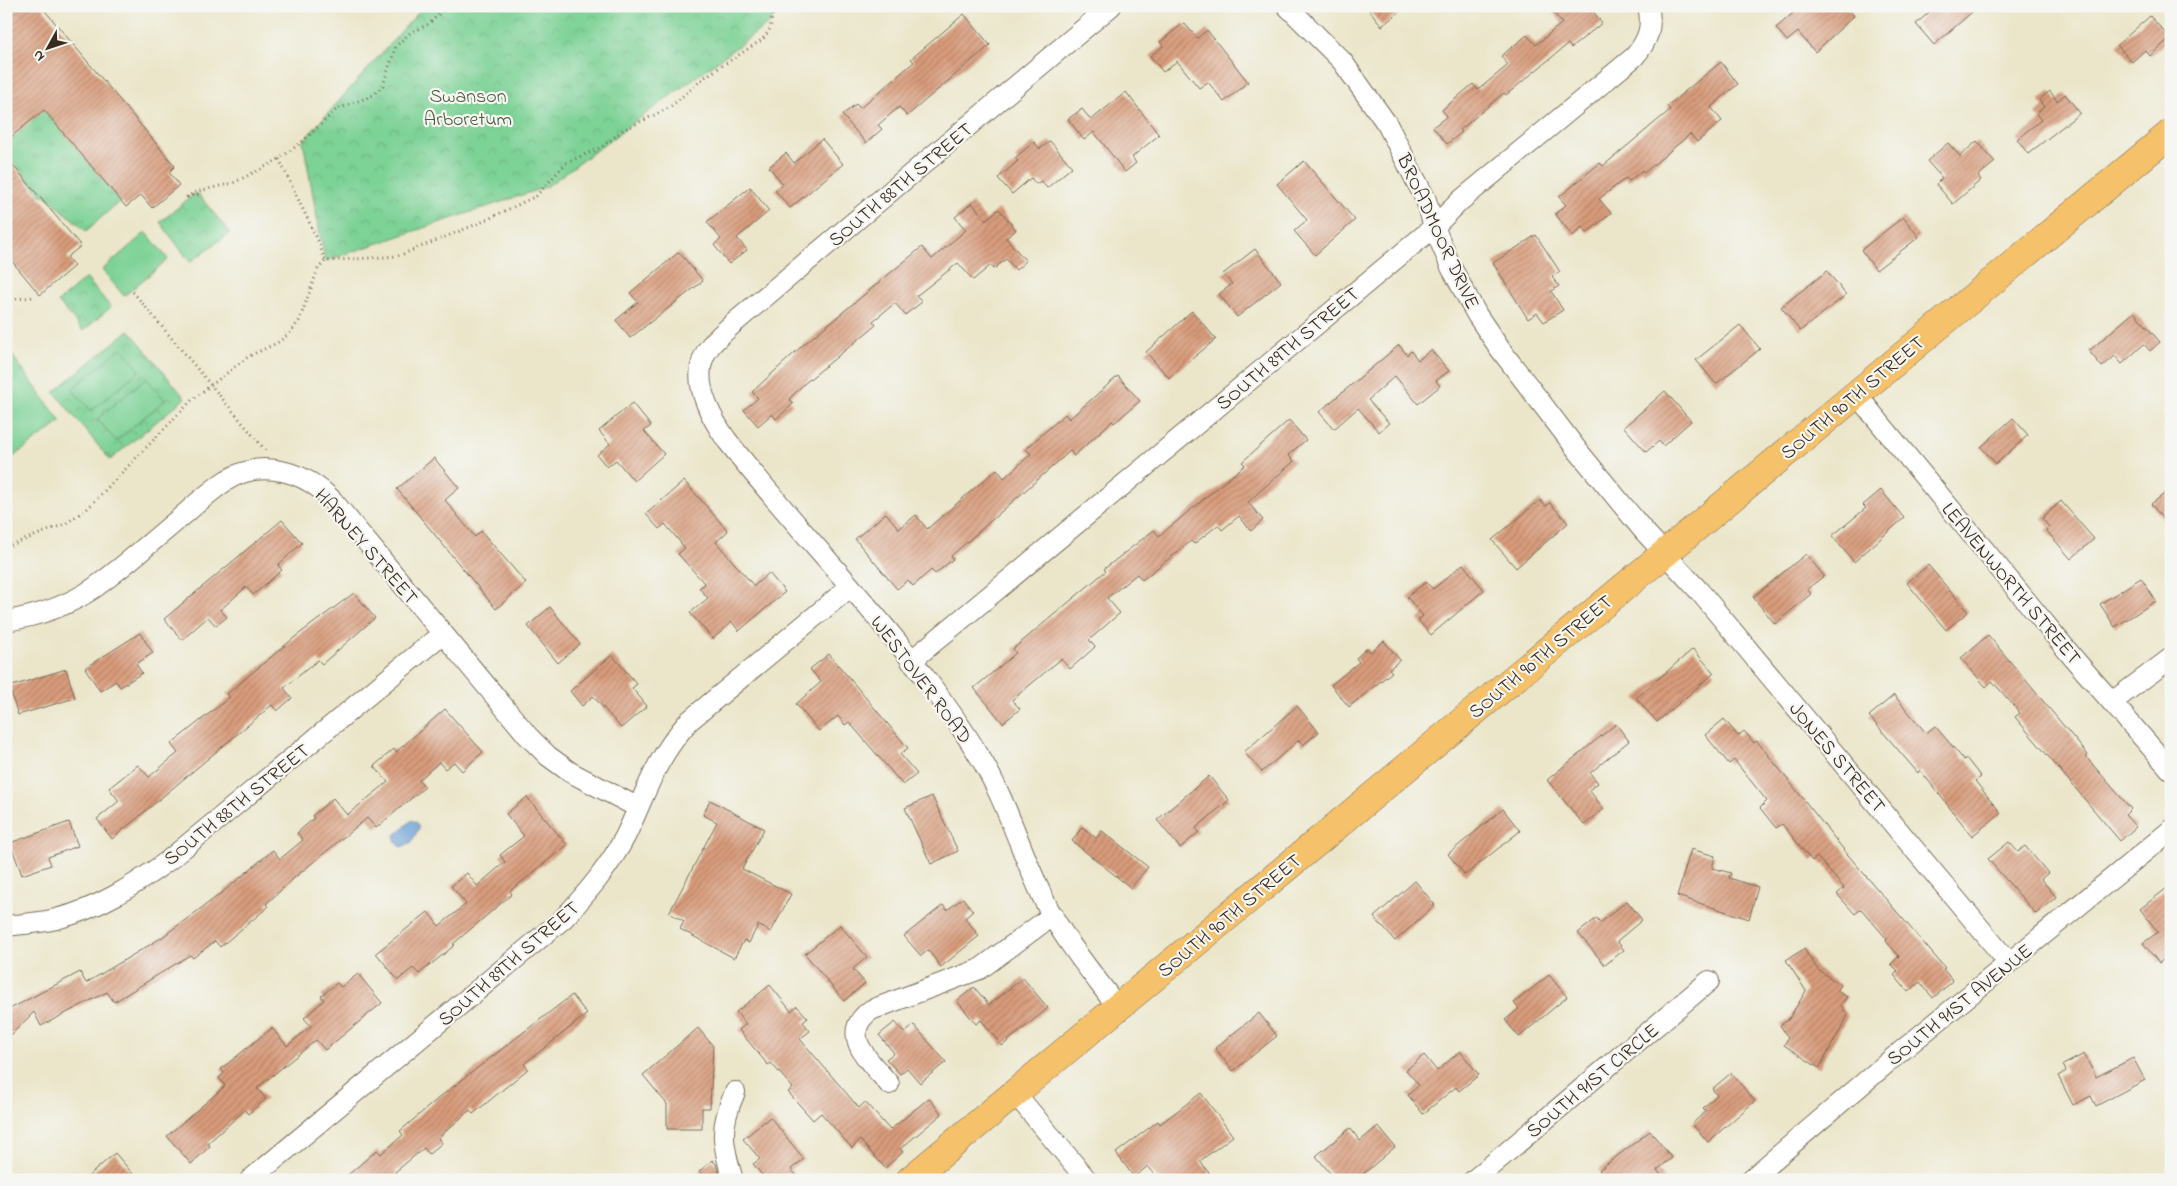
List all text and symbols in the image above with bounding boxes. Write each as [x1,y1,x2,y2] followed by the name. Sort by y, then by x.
[22,22,72,72] north arrow
[28,45,50,66] text: N
[424,83,512,135] park label: Swanson Arboretum
[823,117,980,255] street label: SOUTH 88TH STREET
[1387,148,1486,315] street label: BROADMOOR DRIVE
[1211,281,1367,419] street label: SOUTH 89TH STREET
[1775,330,1932,468] street label: SOUTH 90TH STREET
[306,483,424,612] street label: HARNEY STREET
[1933,497,2087,672] street label: LEAVENWORTH STREET
[1463,589,1620,727] street label: SOUTH 90TH STREET
[862,610,978,751] street label: WESTOVER ROAD
[1781,697,1891,821] street label: JONES STREET
[158,738,317,874] street label: SOUTH 88TH STREET
[1152,848,1309,986] street label: SOUTH 90TH STREET
[432,895,587,1035] street label: SOUTH 89TH STREET
[1881,938,2040,1074] street label: SOUTH 91ST AVENUE
[1521,1018,1666,1146] street label: SOUTH 91ST CIRCLE

